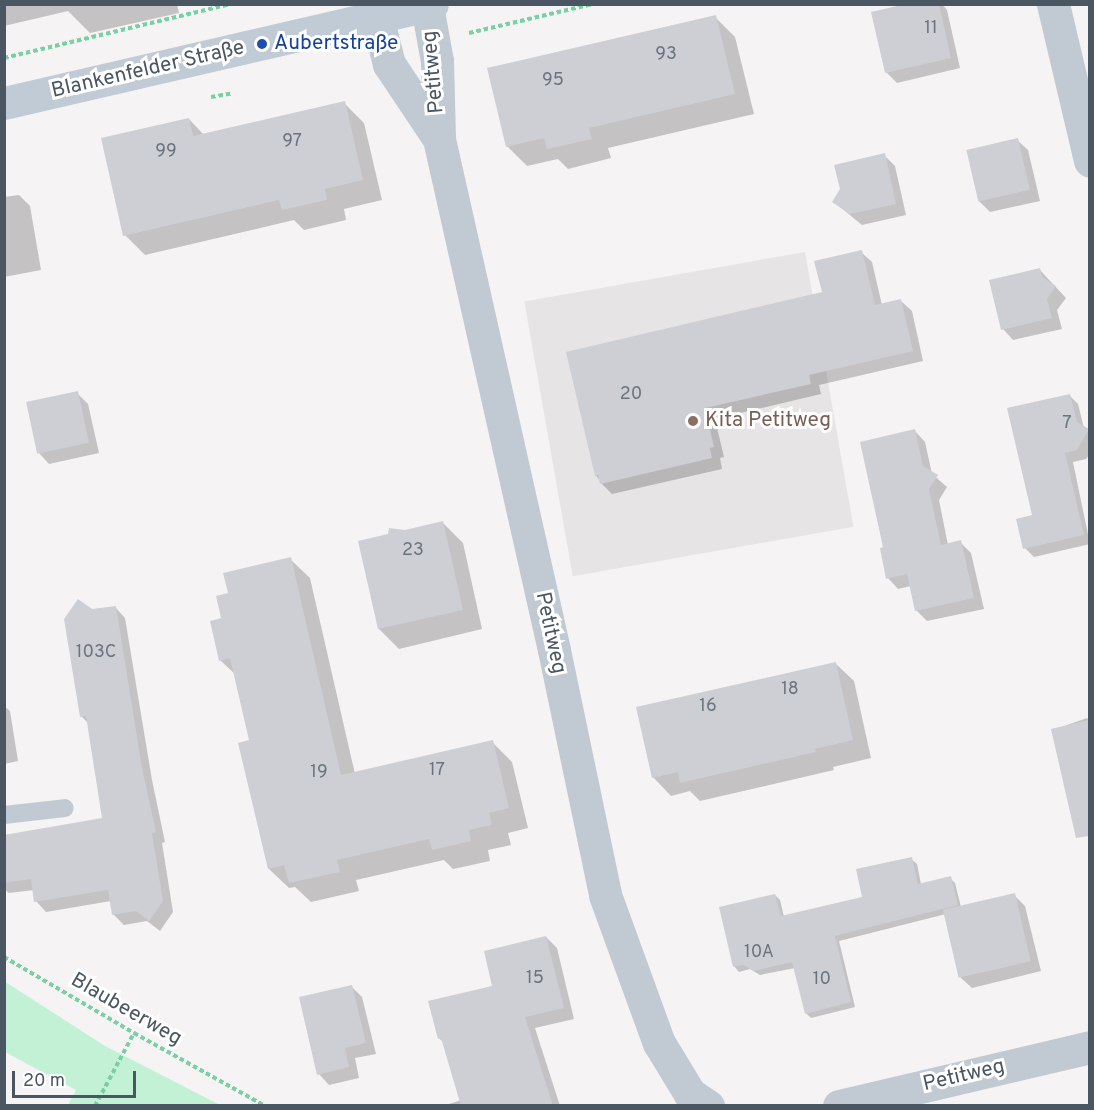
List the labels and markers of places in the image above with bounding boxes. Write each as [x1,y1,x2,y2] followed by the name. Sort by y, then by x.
[274,31,398,57] place label: Aubertstraße
[255,37,269,51] marker: Aubertstraße
[705,408,831,434] place label: Kita Petitweg
[686,414,700,428] marker: Kita Petitweg

